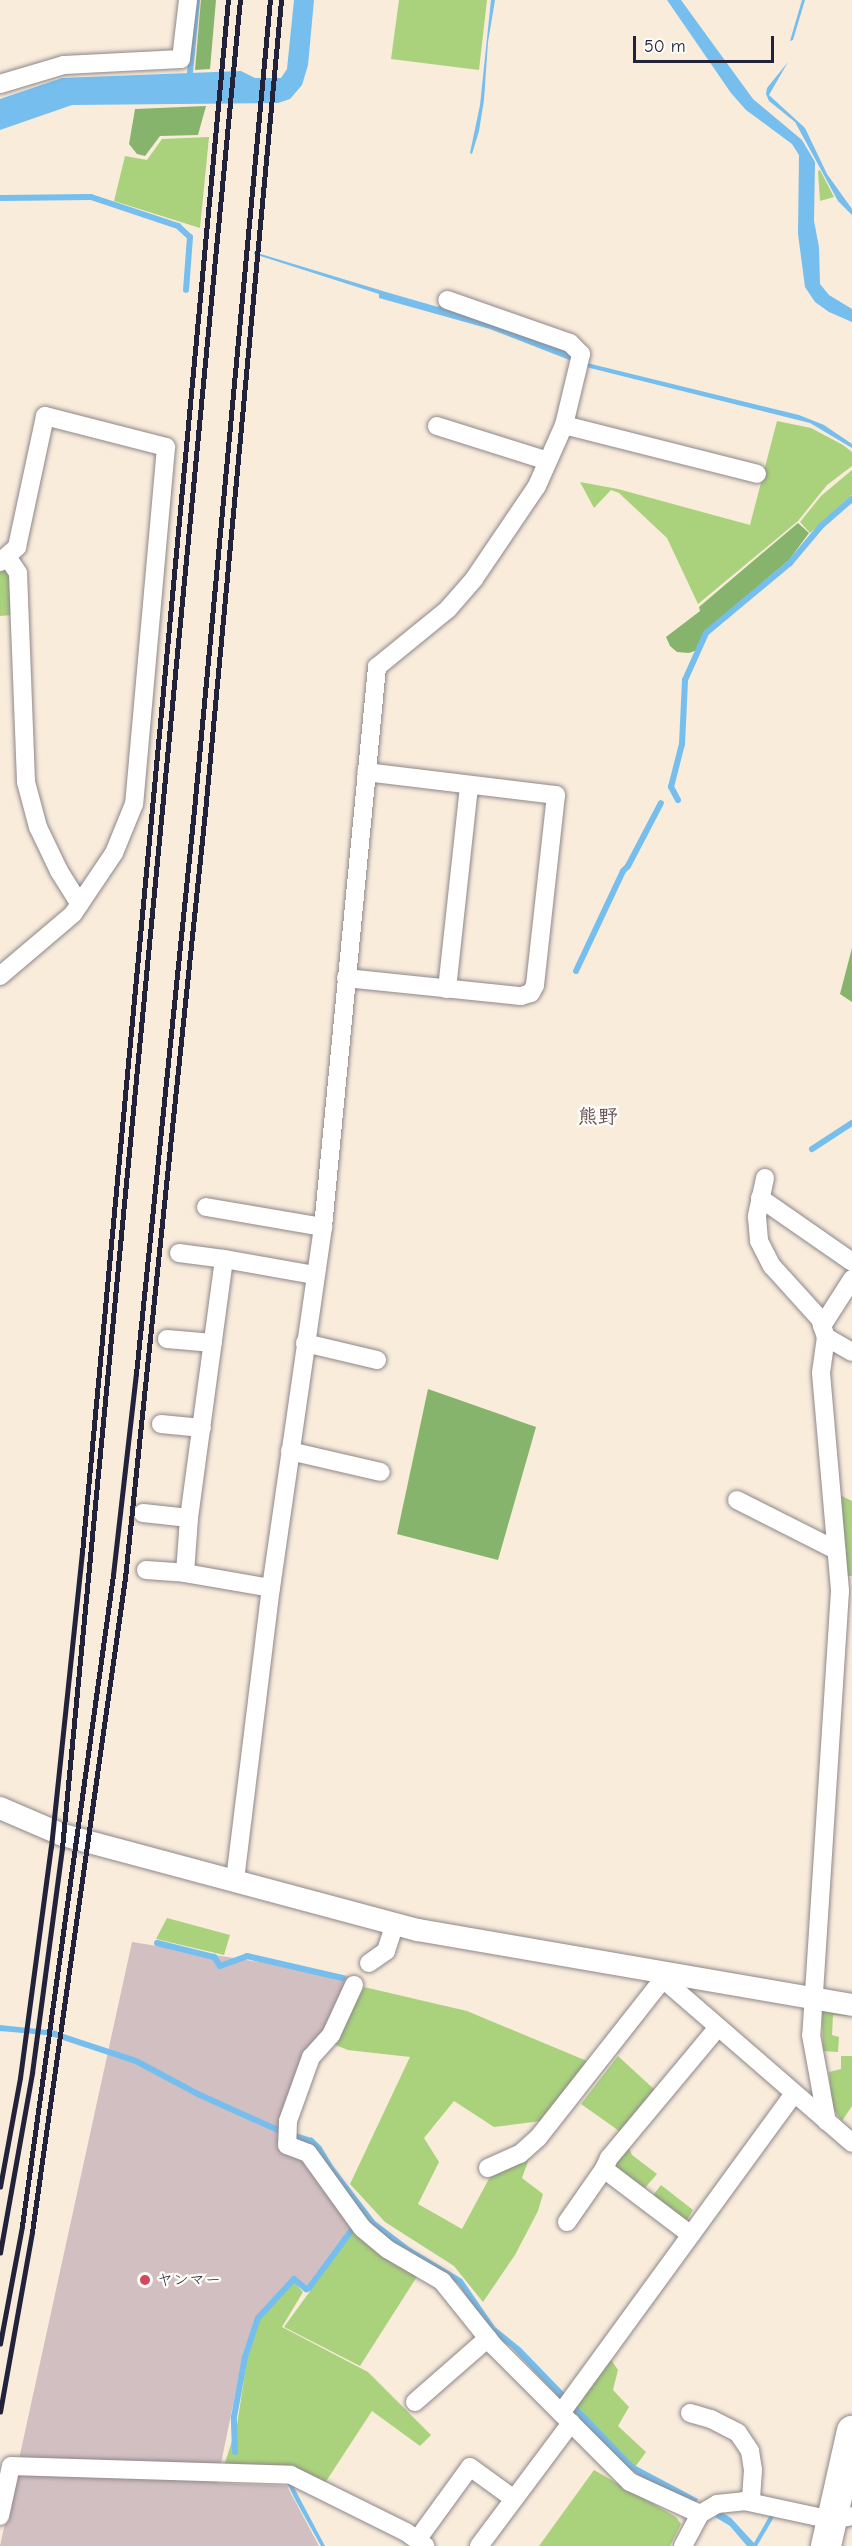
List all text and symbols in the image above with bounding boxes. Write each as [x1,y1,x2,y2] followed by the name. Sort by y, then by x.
[636,24,777,62] scale bar
[644,36,686,57] text: 50 m
[578,1104,618,1128] district label: 熊野
[157,2270,221,2290] place label: ヤンマー
[138,2273,152,2287] marker: ヤンマー

